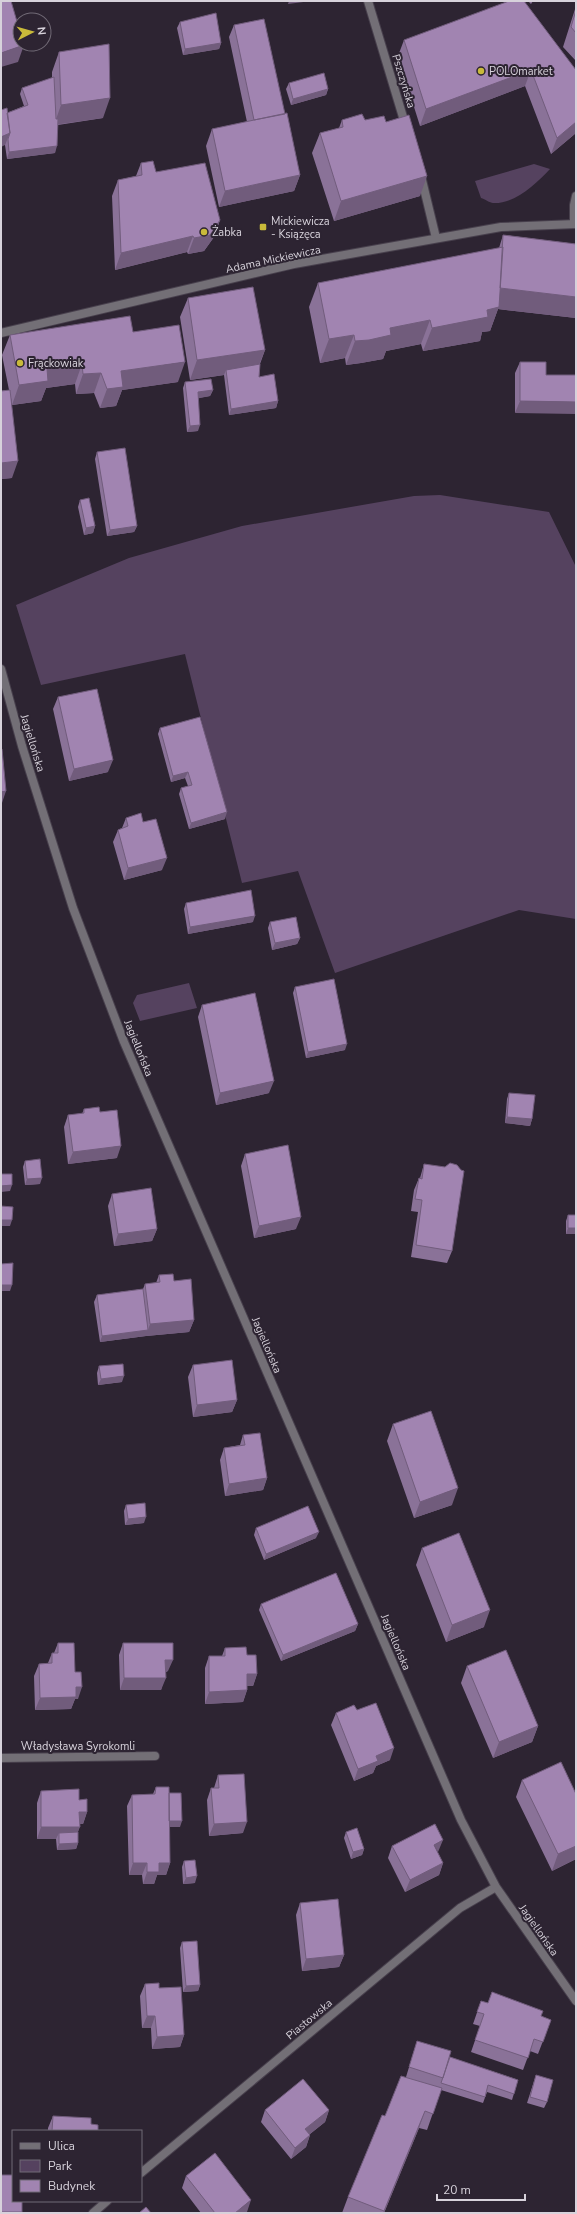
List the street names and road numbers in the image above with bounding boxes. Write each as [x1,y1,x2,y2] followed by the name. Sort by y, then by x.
[388,52,419,110] street label: Pszczyńska
[224,242,322,277] street label: Adama Mickiewicza
[16,711,48,774] street label: Jagiellońska
[120,1017,157,1079] street label: Jagiellońska
[248,1314,285,1376] street label: Jagiellońska
[377,1611,414,1673] street label: Jagiellońska
[21,1739,135,1754] street label: Władysława Syrokomli
[515,1901,562,1959] street label: Jagiellońska
[283,1995,336,2043] street label: Piastowska

